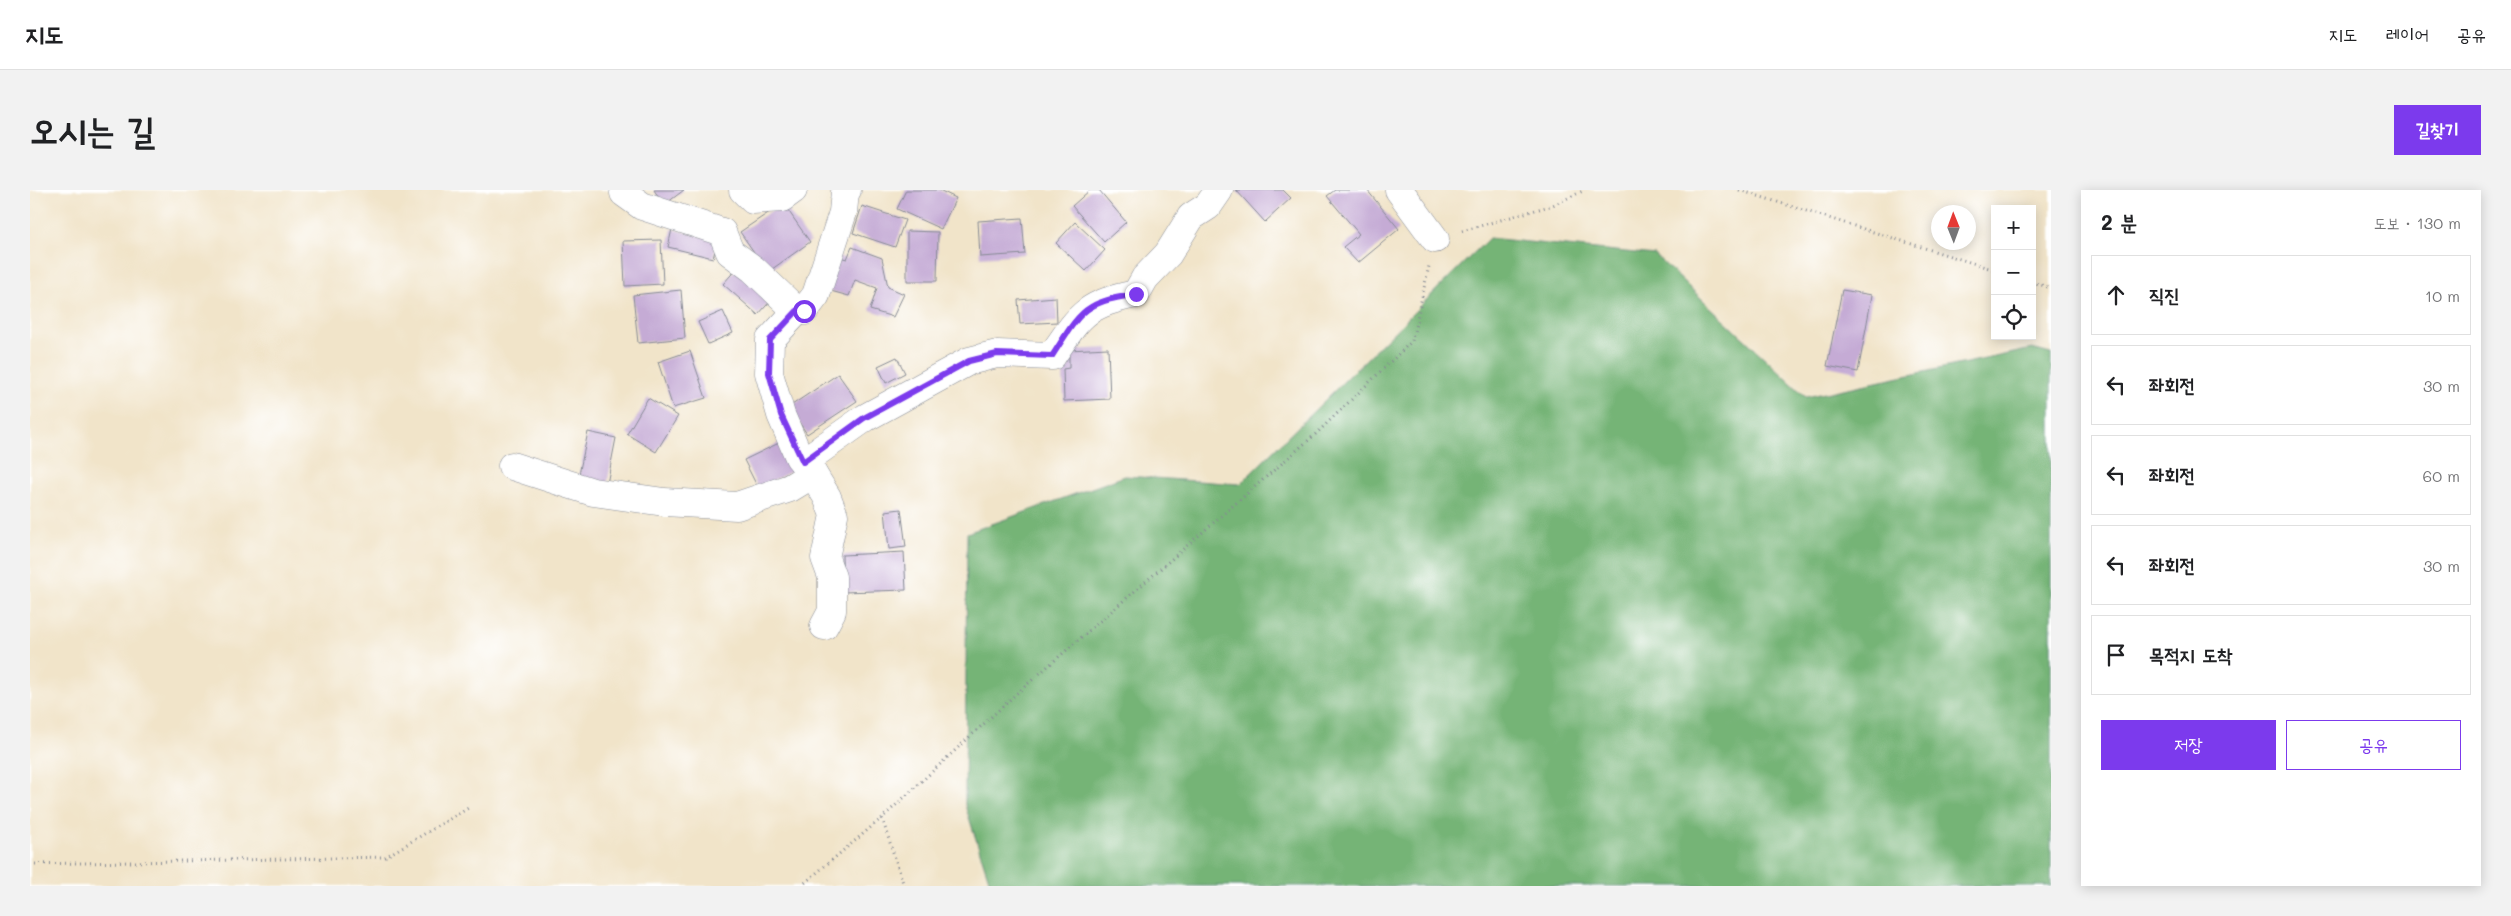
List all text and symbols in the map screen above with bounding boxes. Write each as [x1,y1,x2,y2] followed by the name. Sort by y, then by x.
[25,18,64,49] text: 지도
[2329,22,2358,46] text: 지도
[2386,22,2429,46] text: 레이어
[2457,22,2486,46] text: 공유
[2394,105,2481,155] button: 길찾기
[30,106,155,152] text: 오시는 길
[1931,205,1976,250] north arrow
[1991,205,2036,340] map controls
[1991,205,2036,250] button: +
[2101,208,2137,235] text: 2 분
[2374,212,2461,233] text: 도보 · 130 m
[1991,250,2036,295] button: −
[2102,281,2130,309] icon: ahead
[2149,282,2180,307] text: 직진
[1125,283,1148,306] route end
[2425,285,2460,306] text: 10 m
[1991,295,2036,340] button: locate
[793,300,816,323] route start
[2102,371,2130,399] icon: left
[2149,372,2195,397] text: 좌회전
[2423,375,2460,396] text: 30 m
[2102,461,2130,489] icon: left
[2149,462,2195,487] text: 좌회전
[2423,465,2460,486] text: 60 m
[2102,551,2130,579] icon: left
[2149,552,2195,577] text: 좌회전
[2423,555,2460,576] text: 30 m
[2102,641,2130,669] icon: arrive
[2149,642,2232,667] text: 목적지 도착
[2101,720,2276,770] button: 저장
[2286,720,2461,770] button: 공유

